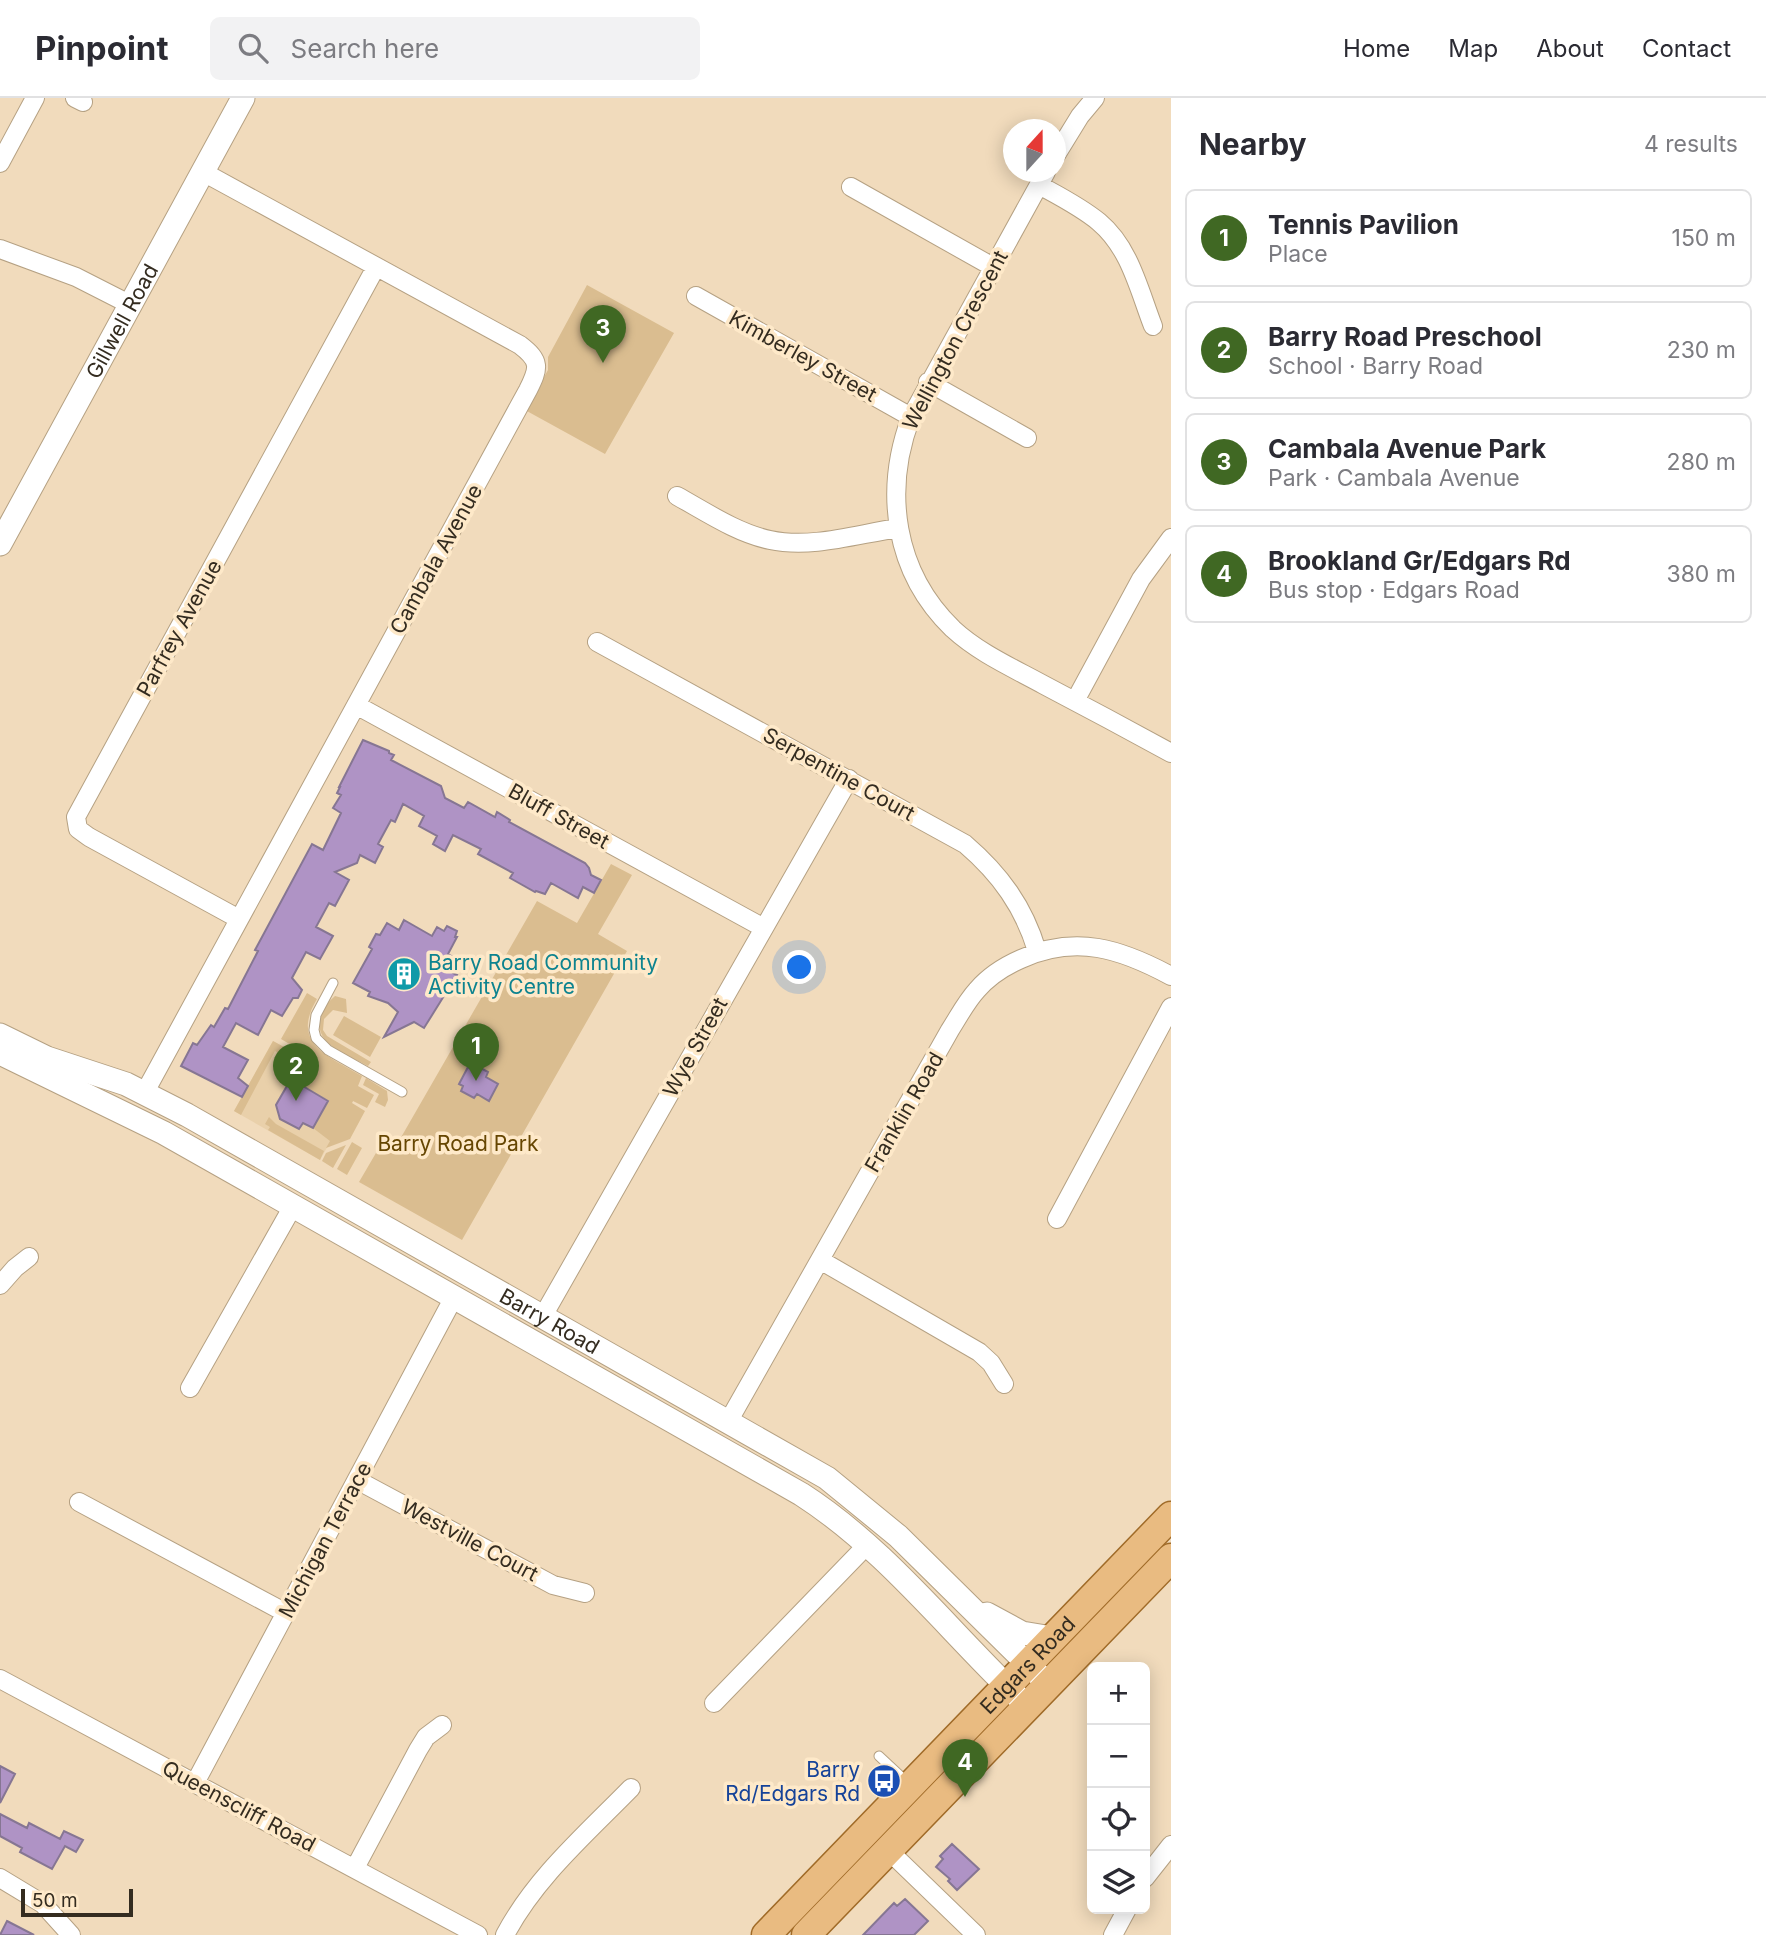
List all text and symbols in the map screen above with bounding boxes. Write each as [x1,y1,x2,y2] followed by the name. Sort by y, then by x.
[210,17,700,80] search box
[35,28,168,68] text: Pinpoint
[234,29,272,67] icon: search
[290,33,439,64] text: Search here
[1343,34,1410,63] text: Home
[1448,34,1498,63] text: Map
[1536,34,1604,63] text: About
[1642,34,1731,63] text: Contact
[1003,119,1066,182] north arrow
[1199,126,1307,162] text: Nearby
[1644,130,1738,158] text: 4 results
[1268,209,1459,240] text: Tennis Pavilion
[1219,224,1229,252] text: 1
[1672,224,1736,252] text: 150 m
[1268,240,1328,268] text: Place
[897,246,1013,434] street label: Wellington Crescent
[80,259,163,383] street label: Gillwell Road
[580,305,626,363] pin: 3
[725,305,881,407] street label: Kimberley Street
[1268,321,1542,352] text: Barry Road Preschool
[1217,336,1231,364] text: 2
[1667,336,1736,364] text: 230 m
[1268,352,1483,380] text: School · Barry Road
[1268,433,1546,464] text: Cambala Avenue Park
[1217,448,1231,476] text: 3
[1667,448,1736,476] text: 280 m
[1268,464,1520,492] text: Park · Cambala Avenue
[385,480,487,638] street label: Cambala Avenue
[1268,545,1571,576] text: Brookland Gr/Edgars Rd
[131,555,227,701] street label: Parfrey Avenue
[1216,560,1232,588] text: 4
[1666,560,1736,588] text: 380 m
[1268,576,1520,604] text: Bus stop · Edgars Road
[759,722,919,826] street label: Serpentine Court
[504,778,614,854] street label: Bluff Street
[428,950,658,999] place label: Barry Road Community Activity Centre
[782,950,816,984] your location
[385,955,423,993] building icon: Barry Road Community Activity Centre
[658,993,733,1101] street label: Wye Street
[453,1023,499,1081] pin: 1
[273,1043,319,1101] pin: 2
[860,1047,948,1177] street label: Franklin Road
[377,1131,539,1156] park label: Barry Road Park
[496,1283,604,1359] street label: Barry Road
[273,1458,377,1622] street label: Michigan Terrace
[398,1494,543,1587] street label: Westville Court
[975,1611,1080,1719] street label: Edgars Road
[1087,1662,1150,1914] map controls
[1087,1662,1150,1725] button: +
[1087,1725,1150,1788] button: −
[942,1739,988,1797] pin: 4
[158,1755,320,1857] street label: Queenscliff Road
[725,1757,860,1806] place label: Barry Rd/Edgars Rd
[865,1762,903,1800] bus stop icon: Barry Rd/Edgars Rd
[1087,1788,1150,1851] button: locate
[1087,1851,1150,1914] button: layers
[21,1886,133,1918] scale bar
[32,1889,78,1912] text: 50 m

